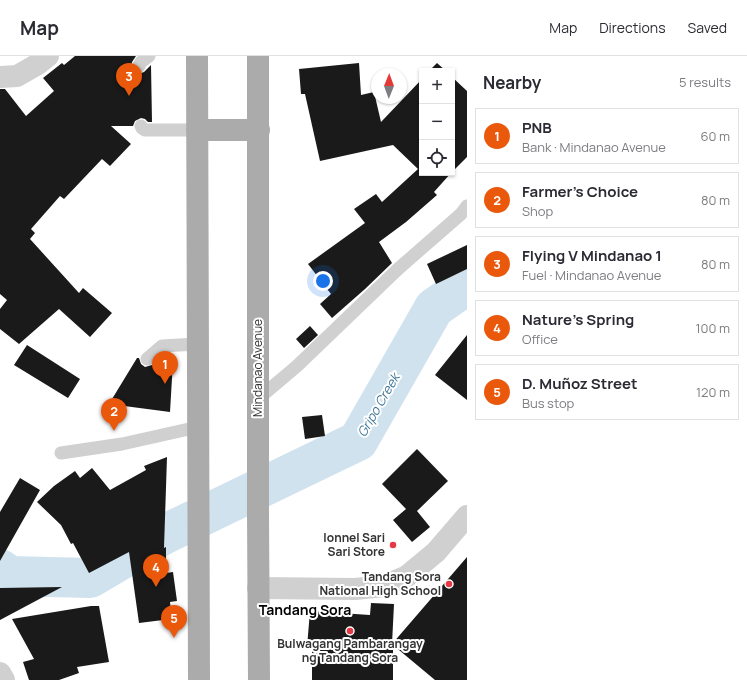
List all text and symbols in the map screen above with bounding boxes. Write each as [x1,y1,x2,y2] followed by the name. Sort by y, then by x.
[20,15,59,41] text: Map
[549,18,577,37] text: Map
[599,18,666,37] text: Directions
[688,18,727,37] text: Saved
[116,63,142,96] pin: 3
[371,68,407,104] north arrow
[419,68,455,176] map controls
[419,68,455,104] button: +
[483,71,541,94] text: Nearby
[679,73,731,91] text: 5 results
[419,104,455,140] button: −
[522,117,552,138] text: PNB
[494,127,500,145] text: 1
[700,127,730,145] text: 60 m
[522,138,666,156] text: Bank · Mindanao Avenue
[419,140,455,176] button: locate
[522,181,638,202] text: Farmer's Choice
[493,191,501,209] text: 2
[701,191,730,209] text: 80 m
[522,202,553,220] text: Shop
[522,245,662,266] text: Flying V Mindanao 1
[493,255,501,273] text: 3
[701,255,730,273] text: 80 m
[522,266,661,284] text: Fuel · Mindanao Avenue
[313,271,333,291] your location
[522,309,634,330] text: Nature's Spring
[249,319,266,417] street label: Mindanao Avenue
[493,319,501,337] text: 4
[695,319,730,337] text: 100 m
[522,330,558,348] text: Office
[152,351,178,384] pin: 1
[353,368,405,440] water label: Gripo Creek
[522,373,638,394] text: D. Muñoz Street
[493,383,501,401] text: 5
[696,383,730,401] text: 120 m
[522,394,574,412] text: Bus stop
[101,398,127,431] pin: 2
[323,529,385,560] place label: Ionnel Sari Sari Store
[388,540,398,550] marker: Ionnel Sari Sari Store
[143,554,169,587] pin: 4
[319,568,441,599] place label: Tandang Sora National High School
[444,579,454,589] marker: Tandang Sora National High School
[259,600,351,619] district label: Tandang Sora
[161,605,187,638] pin: 5
[345,626,355,636] marker: Bulwagang Pambarangay ng Tandang Sora
[277,635,423,666] place label: Bulwagang Pambarangay ng Tandang Sora

